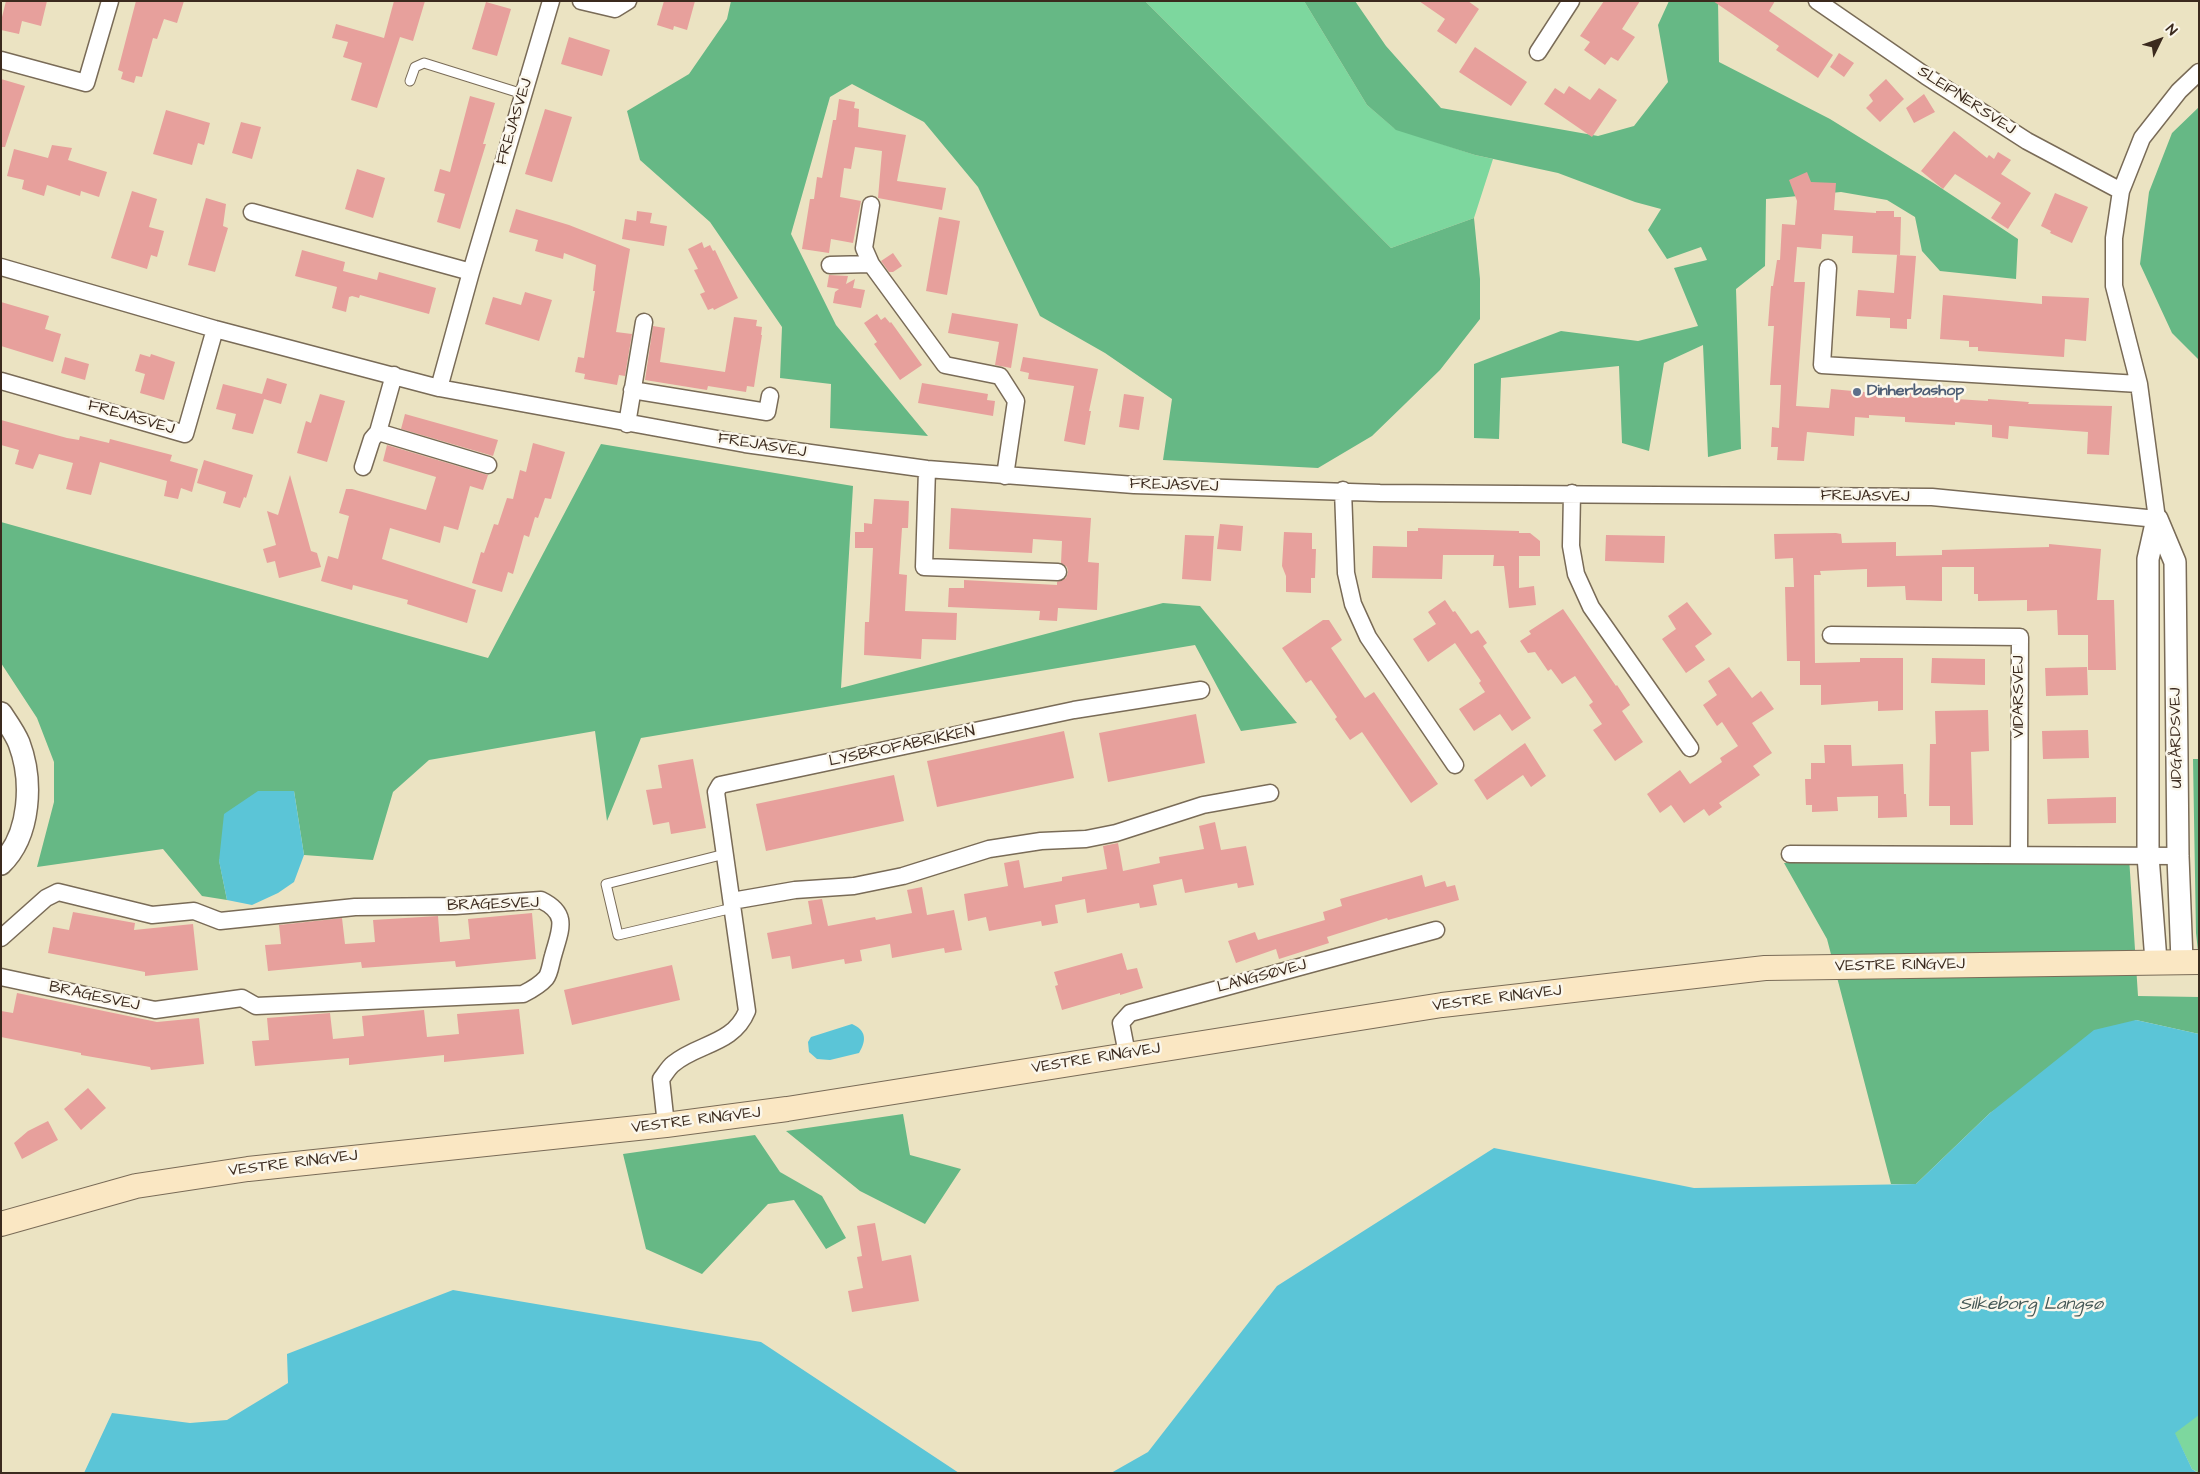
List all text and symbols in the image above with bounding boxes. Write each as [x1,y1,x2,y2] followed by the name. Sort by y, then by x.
[2135,15,2185,65] north arrow
[2161,20,2182,40] text: N
[1914,62,2018,140] street label: SLEIPNERSVEJ
[493,77,537,167] street label: FREJASVEJ
[1867,382,1964,402] place label: Dinherbashop
[1851,386,1863,398] marker: Dinherbashop
[86,397,176,439] street label: FREJASVEJ
[717,430,807,462] street label: FREJASVEJ
[1129,475,1219,497] street label: FREJASVEJ
[1820,487,1910,507] street label: FREJASVEJ
[2010,656,2030,738] street label: VIDARSVEJ
[2167,687,2187,789] street label: UDGÅRDSVEJ
[827,722,977,772] street label: LYSBROFABRIKKEN
[447,894,539,916] street label: BRAGESVEJ
[1835,955,1965,977] street label: VESTRE RINGVEJ
[1215,956,1309,998] street label: LANGSØVEJ
[47,978,141,1016] street label: BRAGESVEJ
[1431,982,1563,1016] street label: VESTRE RINGVEJ
[1030,1039,1162,1079] street label: VESTRE RINGVEJ
[630,1104,762,1138] street label: VESTRE RINGVEJ
[227,1147,359,1181] street label: VESTRE RINGVEJ
[1959,1294,2103,1316] water label: Silkeborg Langsø

